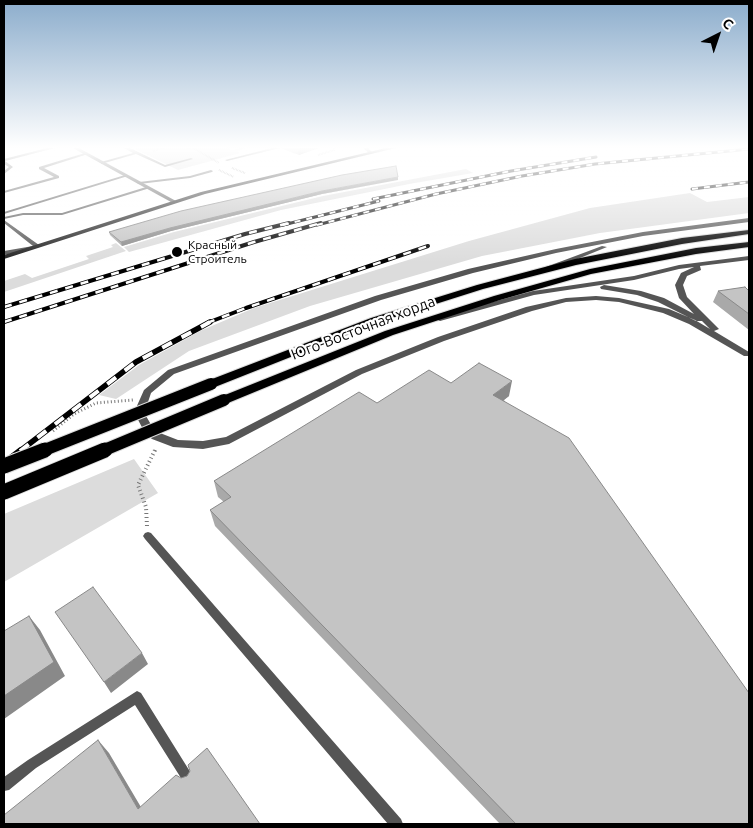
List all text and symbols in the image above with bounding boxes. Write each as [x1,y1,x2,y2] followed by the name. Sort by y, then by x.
[693,10,743,60] north arrow
[719,15,736,33] text: С
[188,238,247,266] place label: Красный Строитель
[170,245,184,259] marker: Красный Строитель
[288,292,438,364] street label: Юго-Восточная хорда

